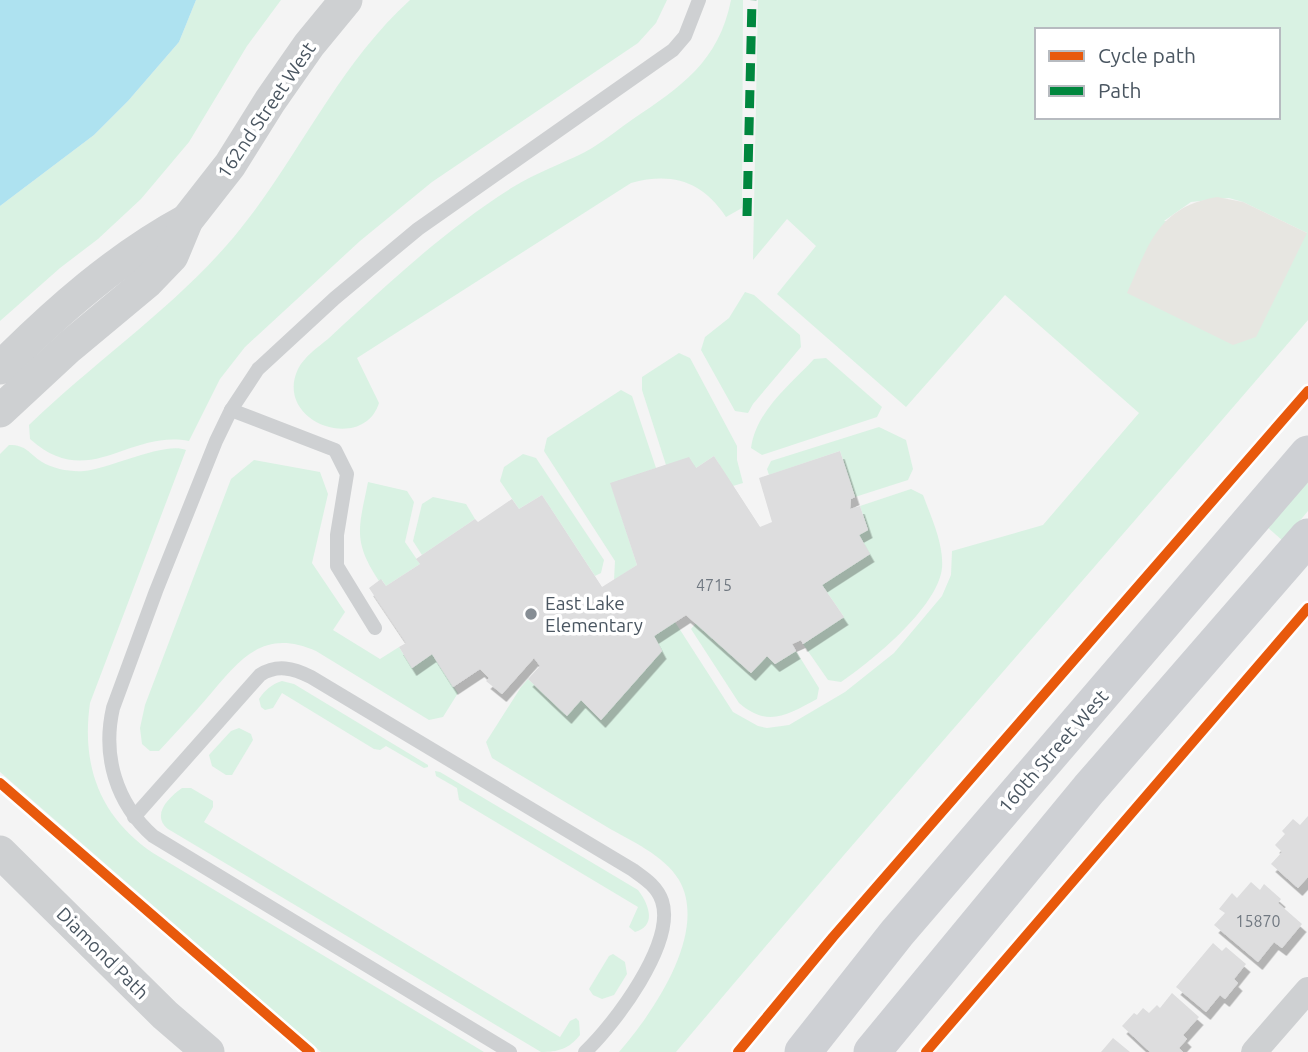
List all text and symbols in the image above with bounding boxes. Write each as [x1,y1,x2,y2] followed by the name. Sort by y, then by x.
[1035,28,1280,119] legend
[212,37,320,182] street label: 162nd Street West
[1098,43,1196,67] text: Cycle path
[1098,78,1141,102] text: Path
[696,576,732,594] house number: 4715
[545,592,643,636] place label: East Lake Elementary
[523,606,539,622] marker: East Lake Elementary
[994,685,1113,817] street label: 160th Street West
[52,902,154,1004] street label: Diamond Path
[1235,912,1281,930] house number: 15870

